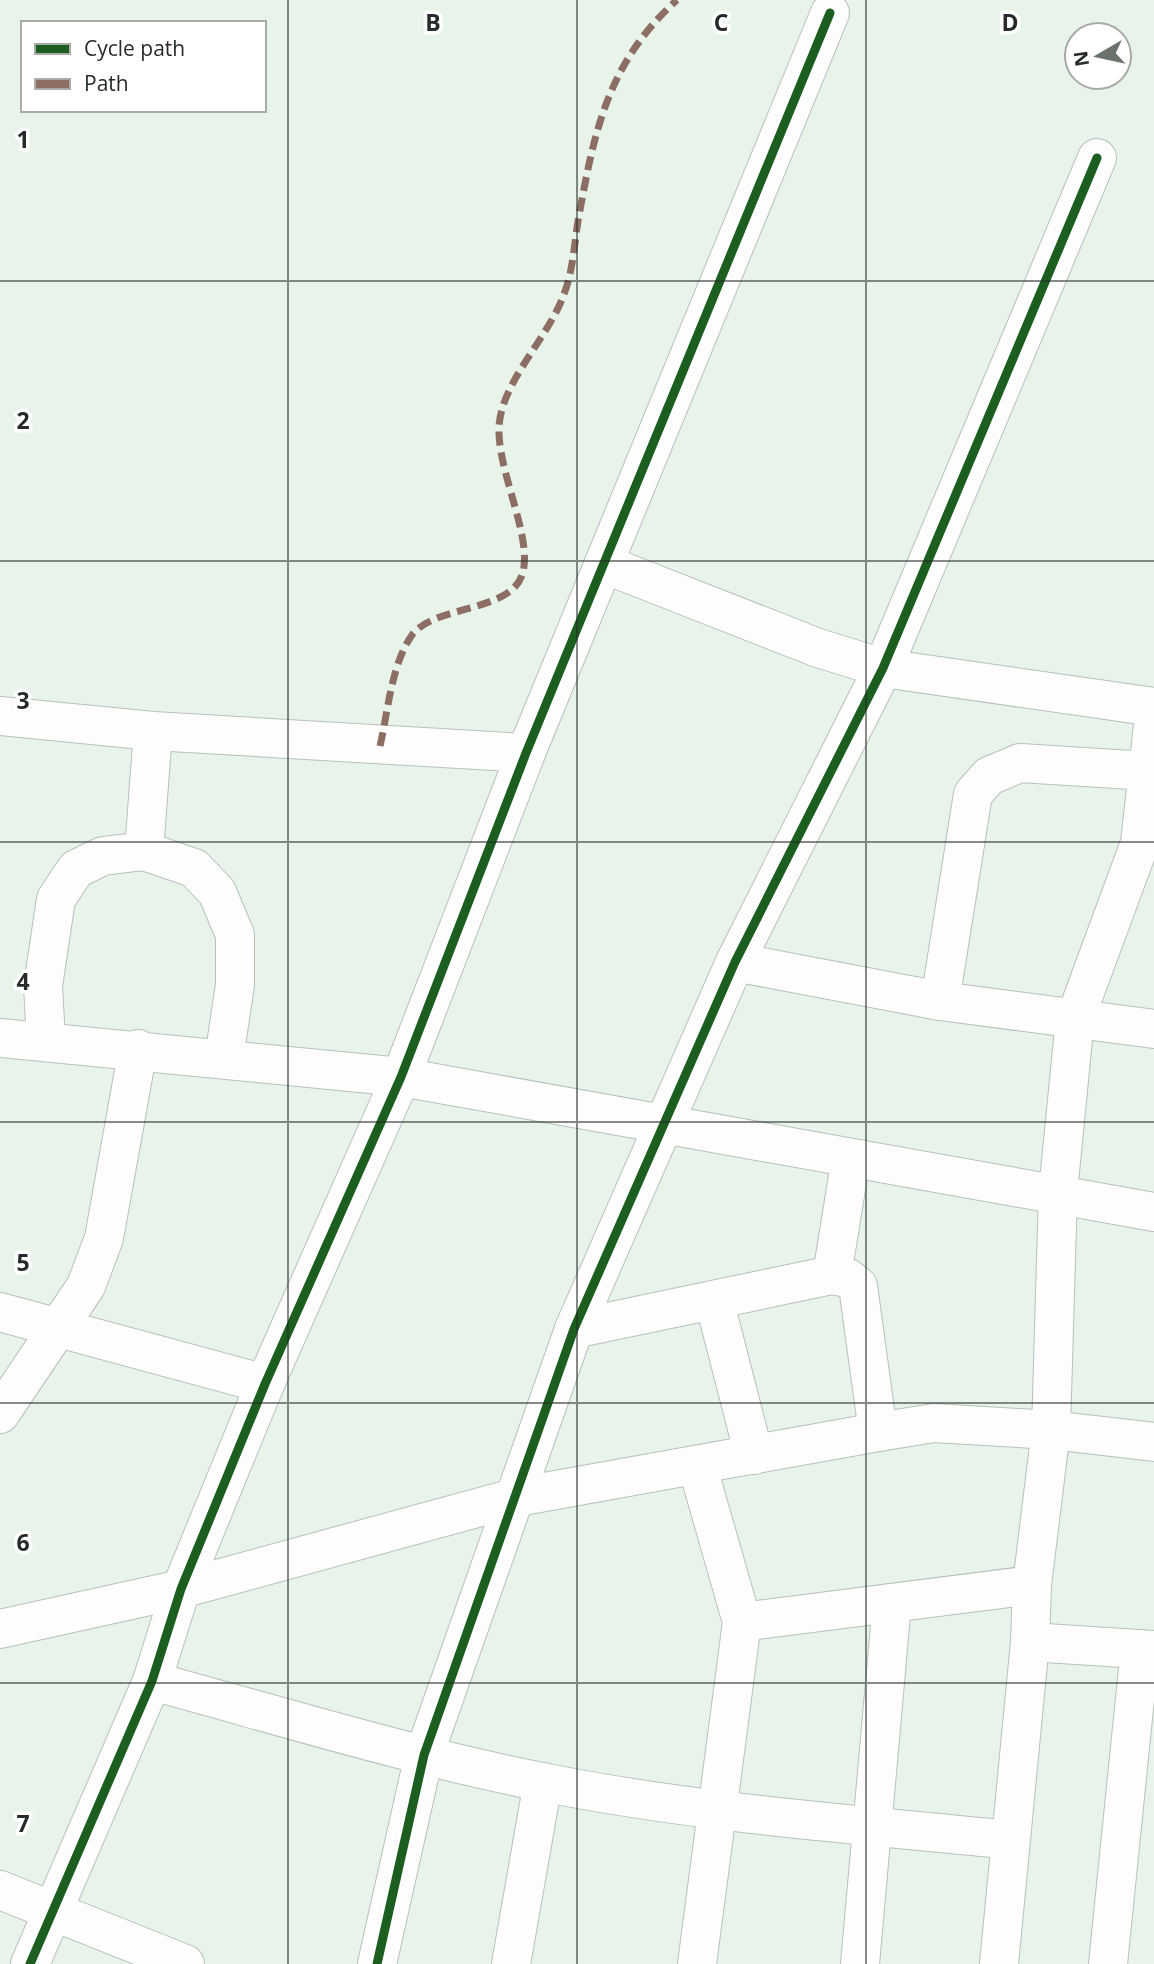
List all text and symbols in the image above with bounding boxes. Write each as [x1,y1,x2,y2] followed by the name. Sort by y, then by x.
[425,6,441,38] text: B
[714,6,728,38] text: C
[1001,6,1019,38] text: D
[21,21,266,112] legend
[1063,21,1133,91] north arrow
[84,34,185,62] text: Cycle path
[1067,49,1095,68] text: N
[84,69,129,97] text: Path
[16,123,30,155] text: 1
[16,404,30,436] text: 2
[16,684,30,716] text: 3
[16,965,30,997] text: 4
[16,1246,30,1278] text: 5
[16,1526,30,1558] text: 6
[16,1807,30,1839] text: 7

